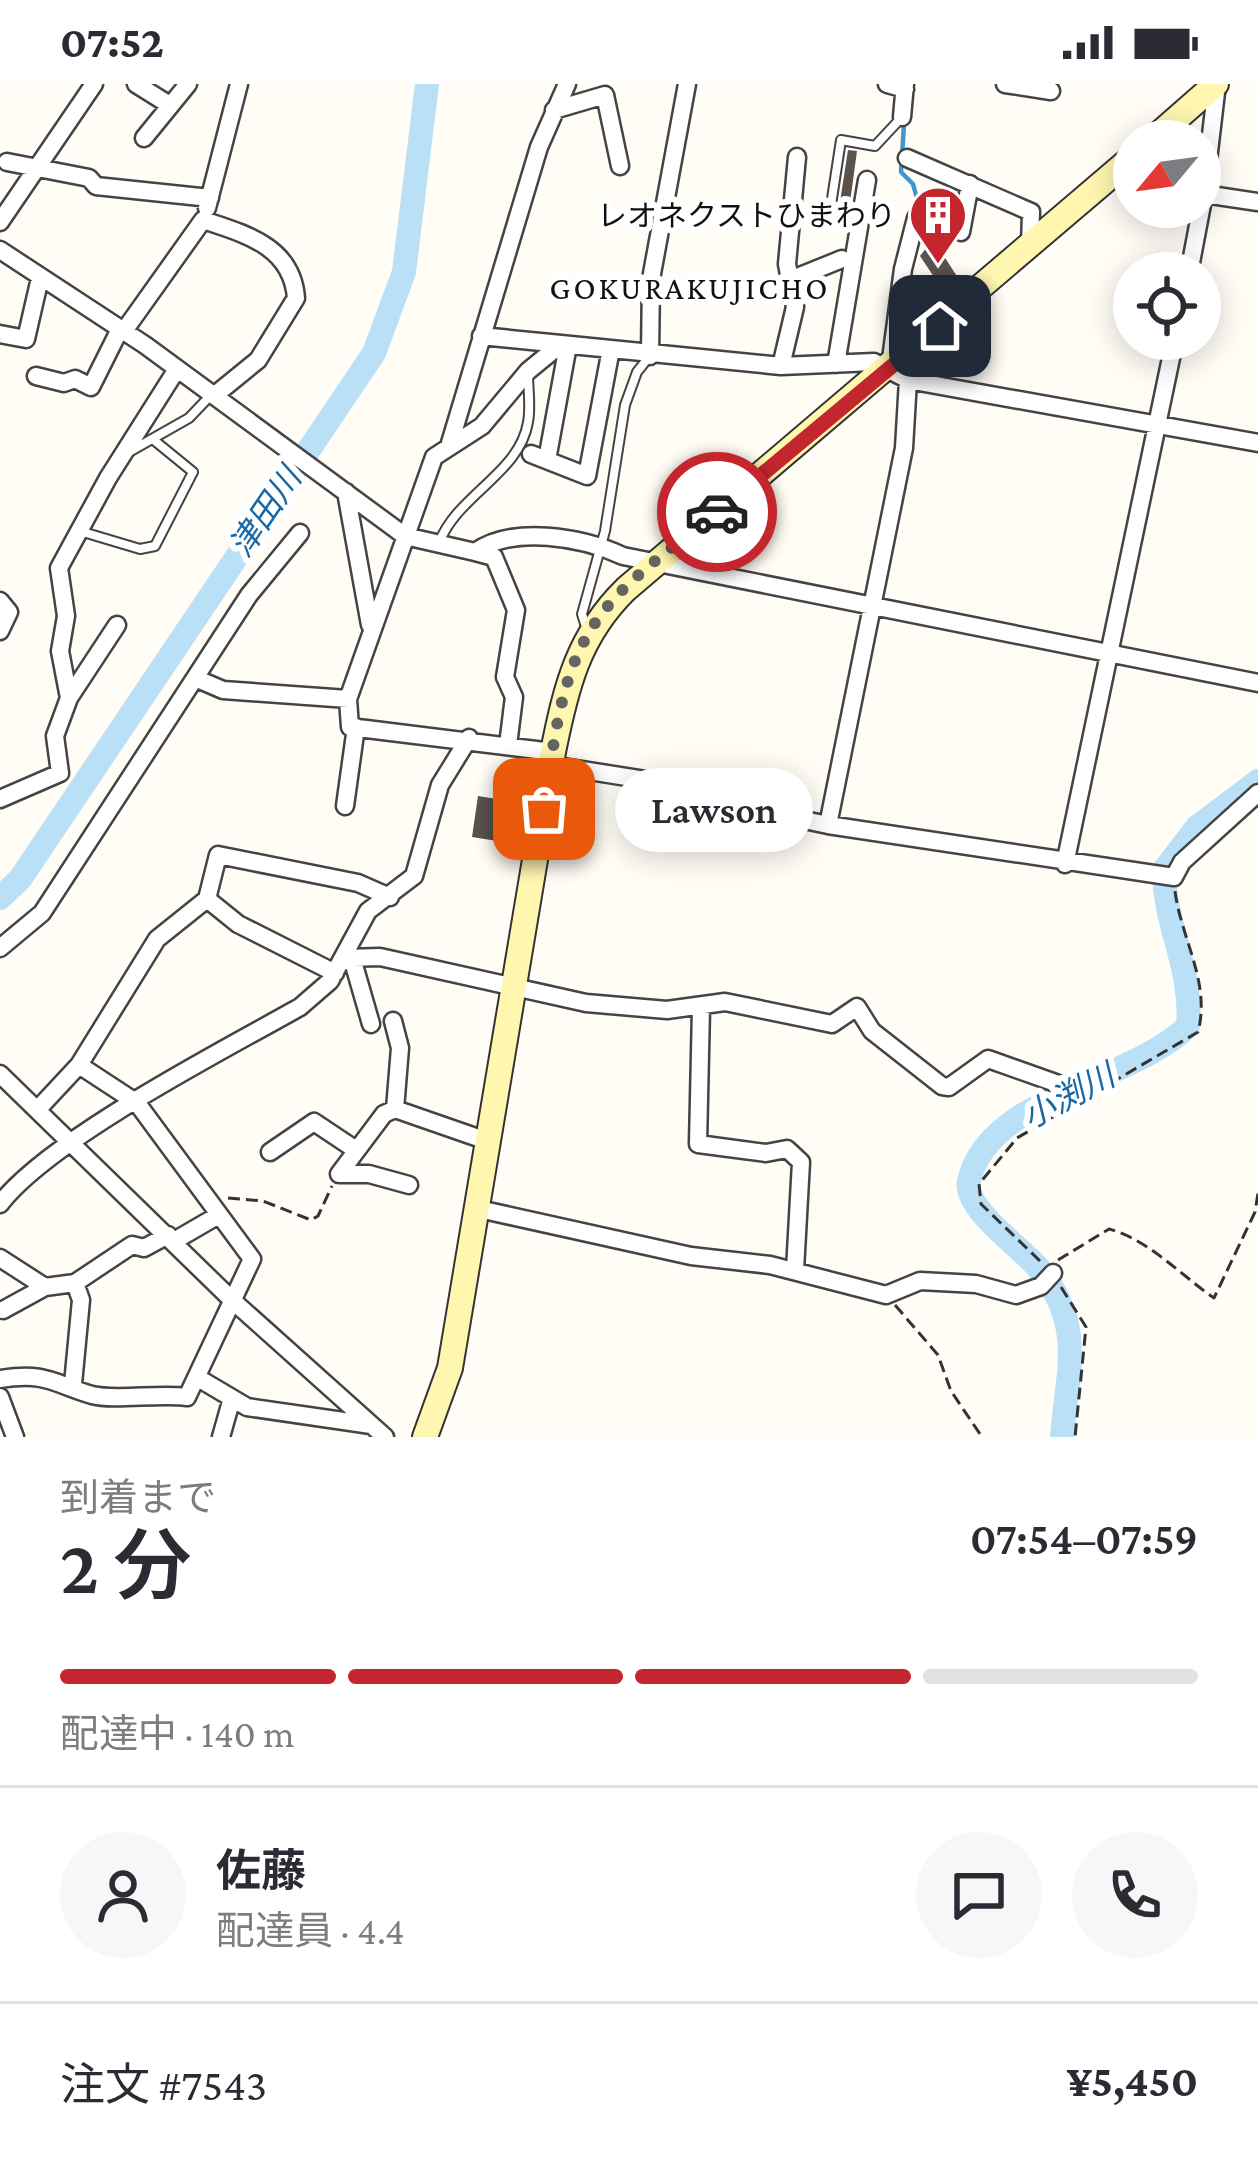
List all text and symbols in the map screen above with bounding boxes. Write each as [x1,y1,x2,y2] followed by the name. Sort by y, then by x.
[60,17,164,67] text: 07:52
[1113,120,1221,228] north arrow
[1113,120,1221,360] map controls
[907,184,969,266] building icon: レオネクストひまわり
[597,199,896,232] place label: レオネクストひまわり
[1113,252,1221,360] button: locate
[550,269,830,306] district label: GOKURAKUJICHO
[889,275,991,377] pin
[907,293,973,359] icon: home
[657,452,777,572] courier
[222,458,310,563] water label: 津田川
[684,479,750,545] icon: car
[493,758,595,860] pin
[616,767,814,851] callout: Lawson
[511,776,577,842] icon: bag
[651,788,777,831] text: Lawson
[1016,1055,1123,1136] water label: 小渕川
[60,1476,216,1519] text: 到着まで
[970,1514,1198,1564] text: 07:54–07:59
[60,1523,192,1610] text: 2 分
[60,1712,295,1755] text: 配達中 · 140 m
[60,1832,186,1958] button: person
[916,1832,1042,1958] button: chat
[1072,1832,1198,1958] button: phone
[216,1846,306,1896] text: 佐藤
[216,1909,405,1952] text: 配達員 · 4.4
[1066,2056,1198,2106] text: ¥5,450
[60,2060,267,2110] text: 注文 #7543

